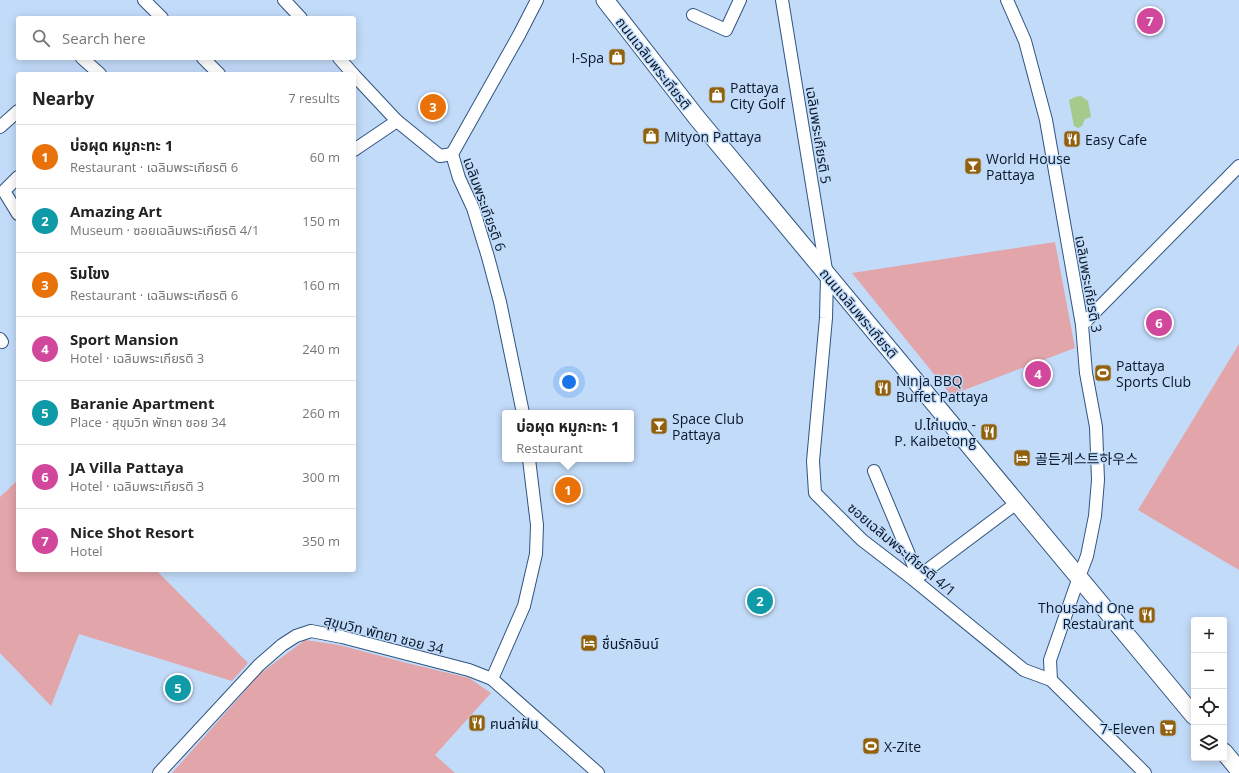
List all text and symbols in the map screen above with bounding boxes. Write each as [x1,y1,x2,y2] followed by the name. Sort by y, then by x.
[1137,6,1163,36] pin: 7
[612,13,696,113] street label: ถนนเฉลิมพระเกียรติ
[16,16,356,60] search box
[30,27,52,49] icon: search
[62,28,146,48] text: Search here
[607,47,627,67] shop icon: I-Spa
[572,48,604,67] place label: I-Spa
[730,78,786,113] place label: Pattaya City Golf
[707,85,727,105] shop icon: Pattaya City Golf
[802,85,836,185] street label: เฉลิมพระเกียรติ 5
[32,87,94,110] text: Nearby
[288,89,340,107] text: 7 results
[420,92,446,122] pin: 3
[641,126,661,146] shop icon: Mityon Pattaya
[664,127,762,146] place label: Mityon Pattaya
[1062,129,1082,149] restaurant icon: Easy Cafe
[1085,130,1147,149] place label: Easy Cafe
[70,135,173,155] text: บ่อผุด หมูกะทะ 1
[41,148,49,166] text: 1
[310,148,340,166] text: 60 m
[986,149,1071,184] place label: World House Pattaya
[459,154,511,254] street label: เฉลิมพระเกียรติ 6
[963,156,983,176] bar icon: World House Pattaya
[70,158,238,176] text: Restaurant · เฉลิมพระเกียรติ 6
[70,201,162,221] text: Amazing Art
[41,212,49,230] text: 2
[302,212,340,230] text: 150 m
[70,221,259,239] text: Museum · ซอยเฉลิมพระเกียรติ 4/1
[1071,234,1107,334] street label: เฉลิมพระเกียรติ 3
[70,263,110,283] text: ริมโขง
[816,264,902,362] street label: ถนนเฉลิมพระเกียรติ
[41,276,49,294] text: 3
[302,276,340,294] text: 160 m
[70,286,238,304] text: Restaurant · เฉลิมพระเกียรติ 6
[1146,308,1172,338] pin: 6
[70,329,179,349] text: Sport Mansion
[41,340,49,358] text: 4
[302,340,340,358] text: 240 m
[70,349,204,367] text: Hotel · เฉลิมพระเกียรติ 3
[1116,356,1191,391] place label: Pattaya Sports Club
[1025,359,1051,389] pin: 4
[1093,363,1113,383] sports icon: Pattaya Sports Club
[896,371,988,406] place label: Ninja BBQ Buffet Pattaya
[559,372,579,392] your location
[873,378,893,398] restaurant icon: Ninja BBQ Buffet Pattaya
[70,393,214,413] text: Baranie Apartment
[41,404,49,422] text: 5
[302,404,340,422] text: 260 m
[672,409,744,444] place label: Space Club Pattaya
[502,410,634,462] popup
[70,413,226,431] text: Place · สุขุมวิท พัทยา ซอย 34
[894,415,976,450] place label: ป.ไก่เบตง - P. Kaibetong
[516,416,620,436] text: บ่อผุด หมูกะทะ 1
[649,416,669,436] bar icon: Space Club Pattaya
[979,422,999,442] restaurant icon: ป.ไก่เบตง - P. Kaibetong
[516,439,583,457] text: Restaurant
[1012,448,1032,468] hotel icon: 골든게스트하우스
[1035,449,1138,468] place label: 골든게스트하우스
[70,457,184,477] text: JA Villa Pattaya
[41,468,49,486] text: 6
[302,468,340,486] text: 300 m
[555,475,581,505] pin: 1
[70,477,204,495] text: Hotel · เฉลิมพระเกียรติ 3
[844,498,960,600] street label: ซอยเฉลิมพระเกียรติ 4/1
[70,522,194,542] text: Nice Shot Resort
[41,532,49,550] text: 7
[302,532,340,550] text: 350 m
[70,542,103,560] text: Hotel
[747,586,773,616] pin: 2
[1038,598,1134,633] place label: Thousand One Restaurant
[1137,605,1157,625] restaurant icon: Thousand One Restaurant
[322,610,446,658] street label: สุขุมวิท พัทยา ซอย 34
[1191,617,1227,761] map controls
[1191,617,1227,653] button: +
[579,633,599,653] hotel icon: ชื่นรักอินน์
[602,634,659,653] place label: ชื่นรักอินน์
[1191,653,1227,689] button: −
[165,673,191,703] pin: 5
[1191,689,1227,725] button: locate
[467,713,487,733] restaurant icon: ฅนล่าฝัน
[490,714,539,733] place label: ฅนล่าฝัน
[1158,718,1178,738] supermarket icon: 7-Eleven
[1100,719,1155,738] place label: 7-Eleven
[1191,725,1227,761] button: layers
[861,736,881,756] sports icon: X-Zite
[884,737,921,756] place label: X-Zite

